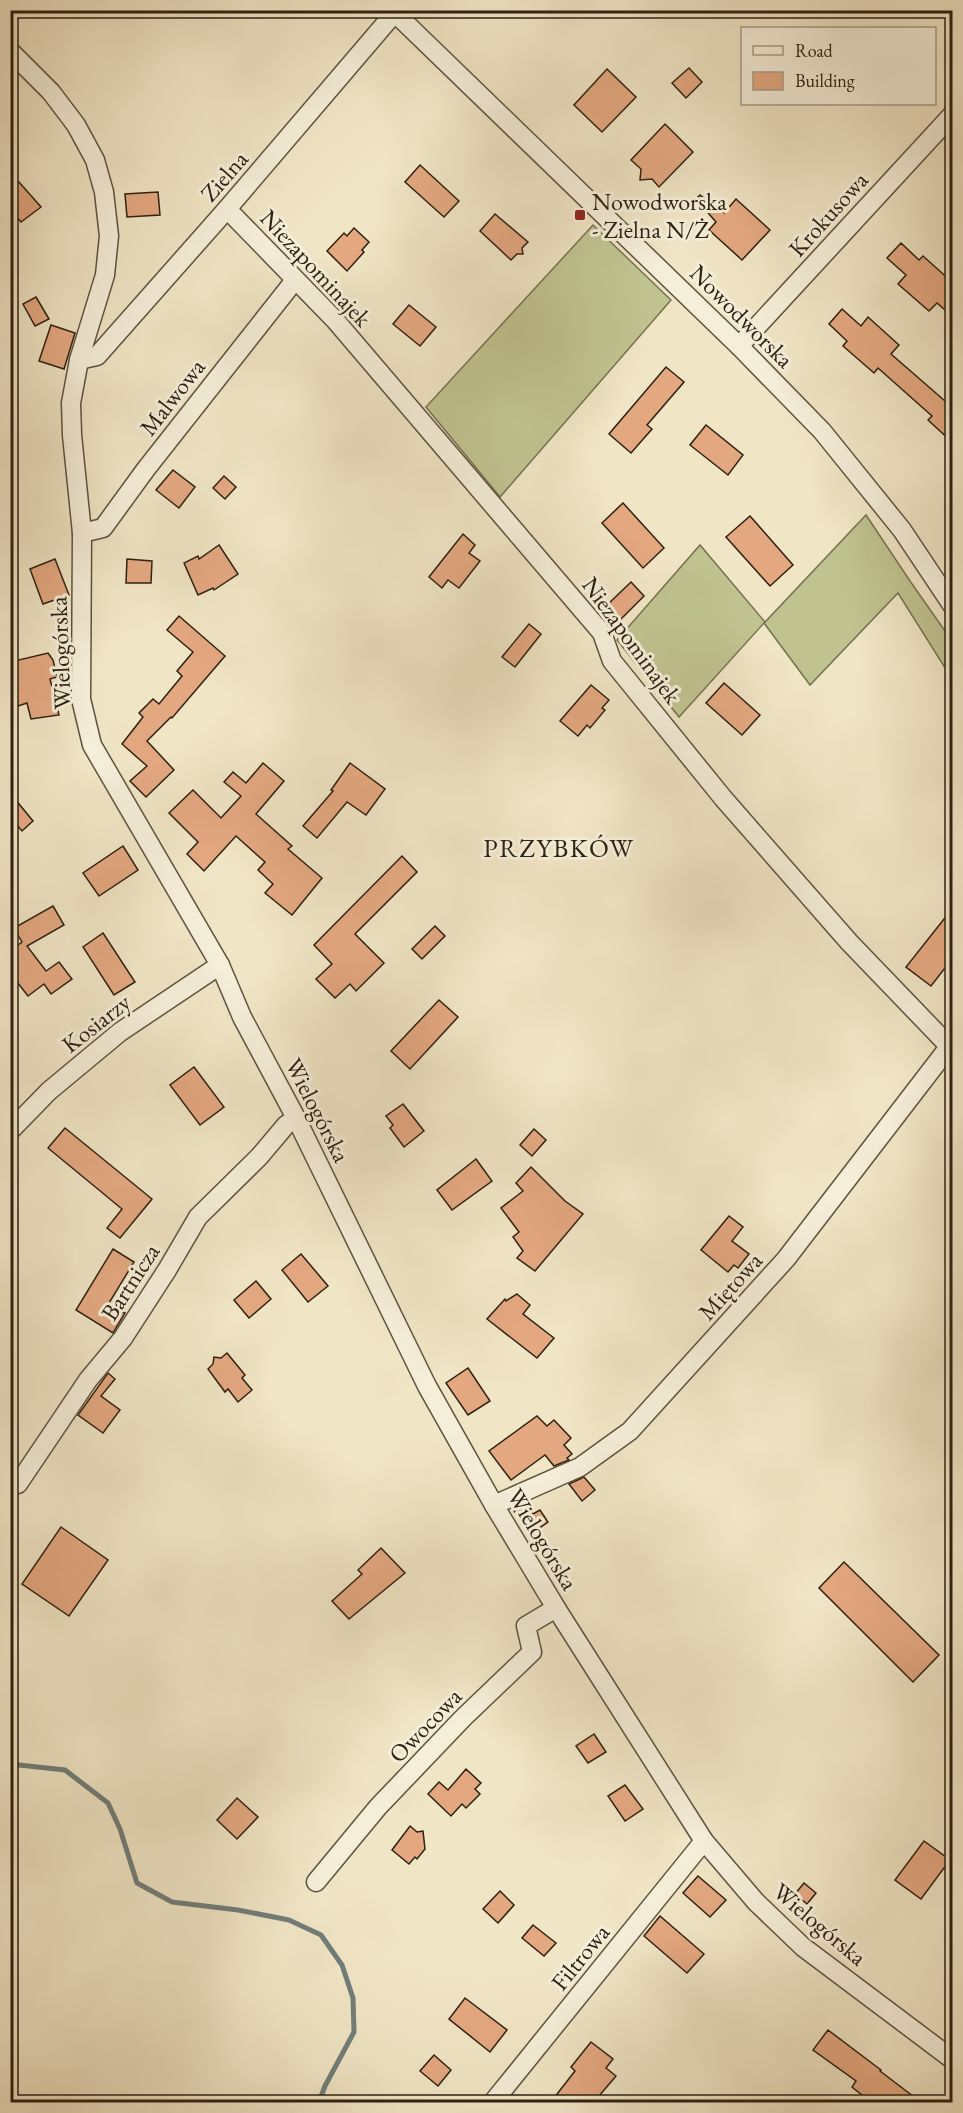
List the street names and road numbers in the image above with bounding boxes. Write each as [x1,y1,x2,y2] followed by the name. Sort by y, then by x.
[193,144,255,208] street label: Zielna
[781,164,875,263] street label: Krokusowa
[254,203,379,334] street label: Niezapominajek
[683,257,801,375] street label: Nowodworska
[132,352,212,442] street label: Malwowa
[575,570,689,710] street label: Niezapominajek
[43,595,77,710] street label: Wielogórska
[55,986,137,1060] street label: Kosiarzy
[278,1052,358,1168] street label: Wielogórska
[94,1237,167,1326] street label: Bartnicza
[691,1245,769,1327] street label: Miętowa
[501,1482,586,1596] street label: Wielogórska
[382,1681,469,1769] street label: Owocowa
[767,1876,874,1973] street label: Wielogórska
[544,1917,616,1997] street label: Filtrowa

